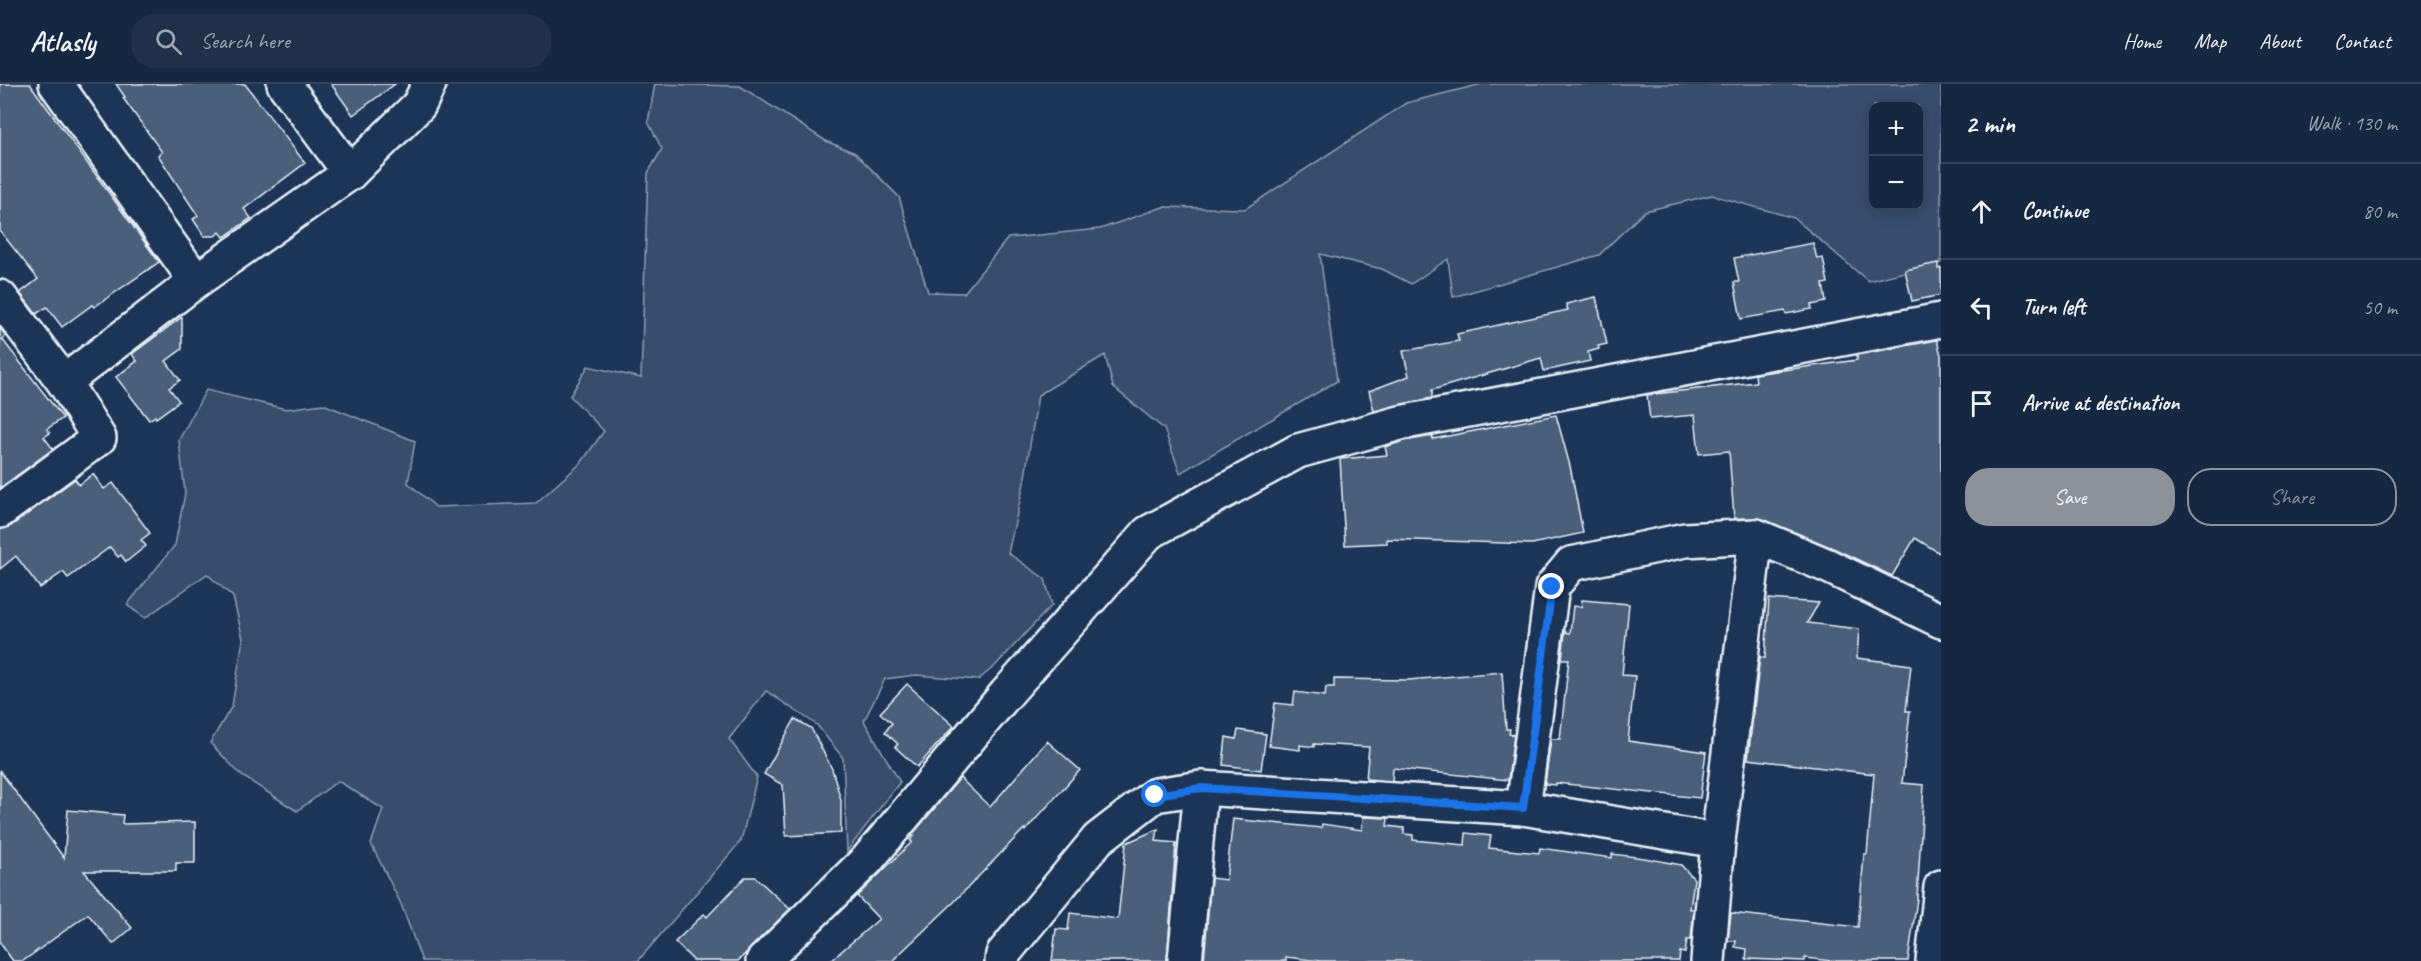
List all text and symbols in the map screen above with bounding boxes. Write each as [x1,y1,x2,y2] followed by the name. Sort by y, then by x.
[131,14,551,68] search box
[30,24,95,59] text: Atlasly
[152,25,185,58] icon: search
[200,27,290,55] text: Search here
[2123,28,2161,54] text: Home
[2194,28,2226,54] text: Map
[2259,28,2301,54] text: About
[2334,28,2391,54] text: Contact
[1869,102,1923,210] map controls
[1869,102,1923,156] button: +
[1965,107,2015,140] text: 2 min
[2307,111,2397,136] text: Walk · 130 m
[1869,156,1923,210] button: −
[1965,195,1998,228] icon: ahead
[2022,197,2088,225] text: Continue
[2363,199,2397,224] text: 80 m
[1965,291,1998,324] icon: left
[2022,293,2086,321] text: Turn left
[2363,295,2397,320] text: 50 m
[1965,387,1998,420] icon: arrive
[2022,389,2179,417] text: Arrive at destination
[1965,468,2175,526] button: Save
[2187,468,2397,526] button: Share
[1538,573,1564,599] route end
[1141,781,1167,807] route start

